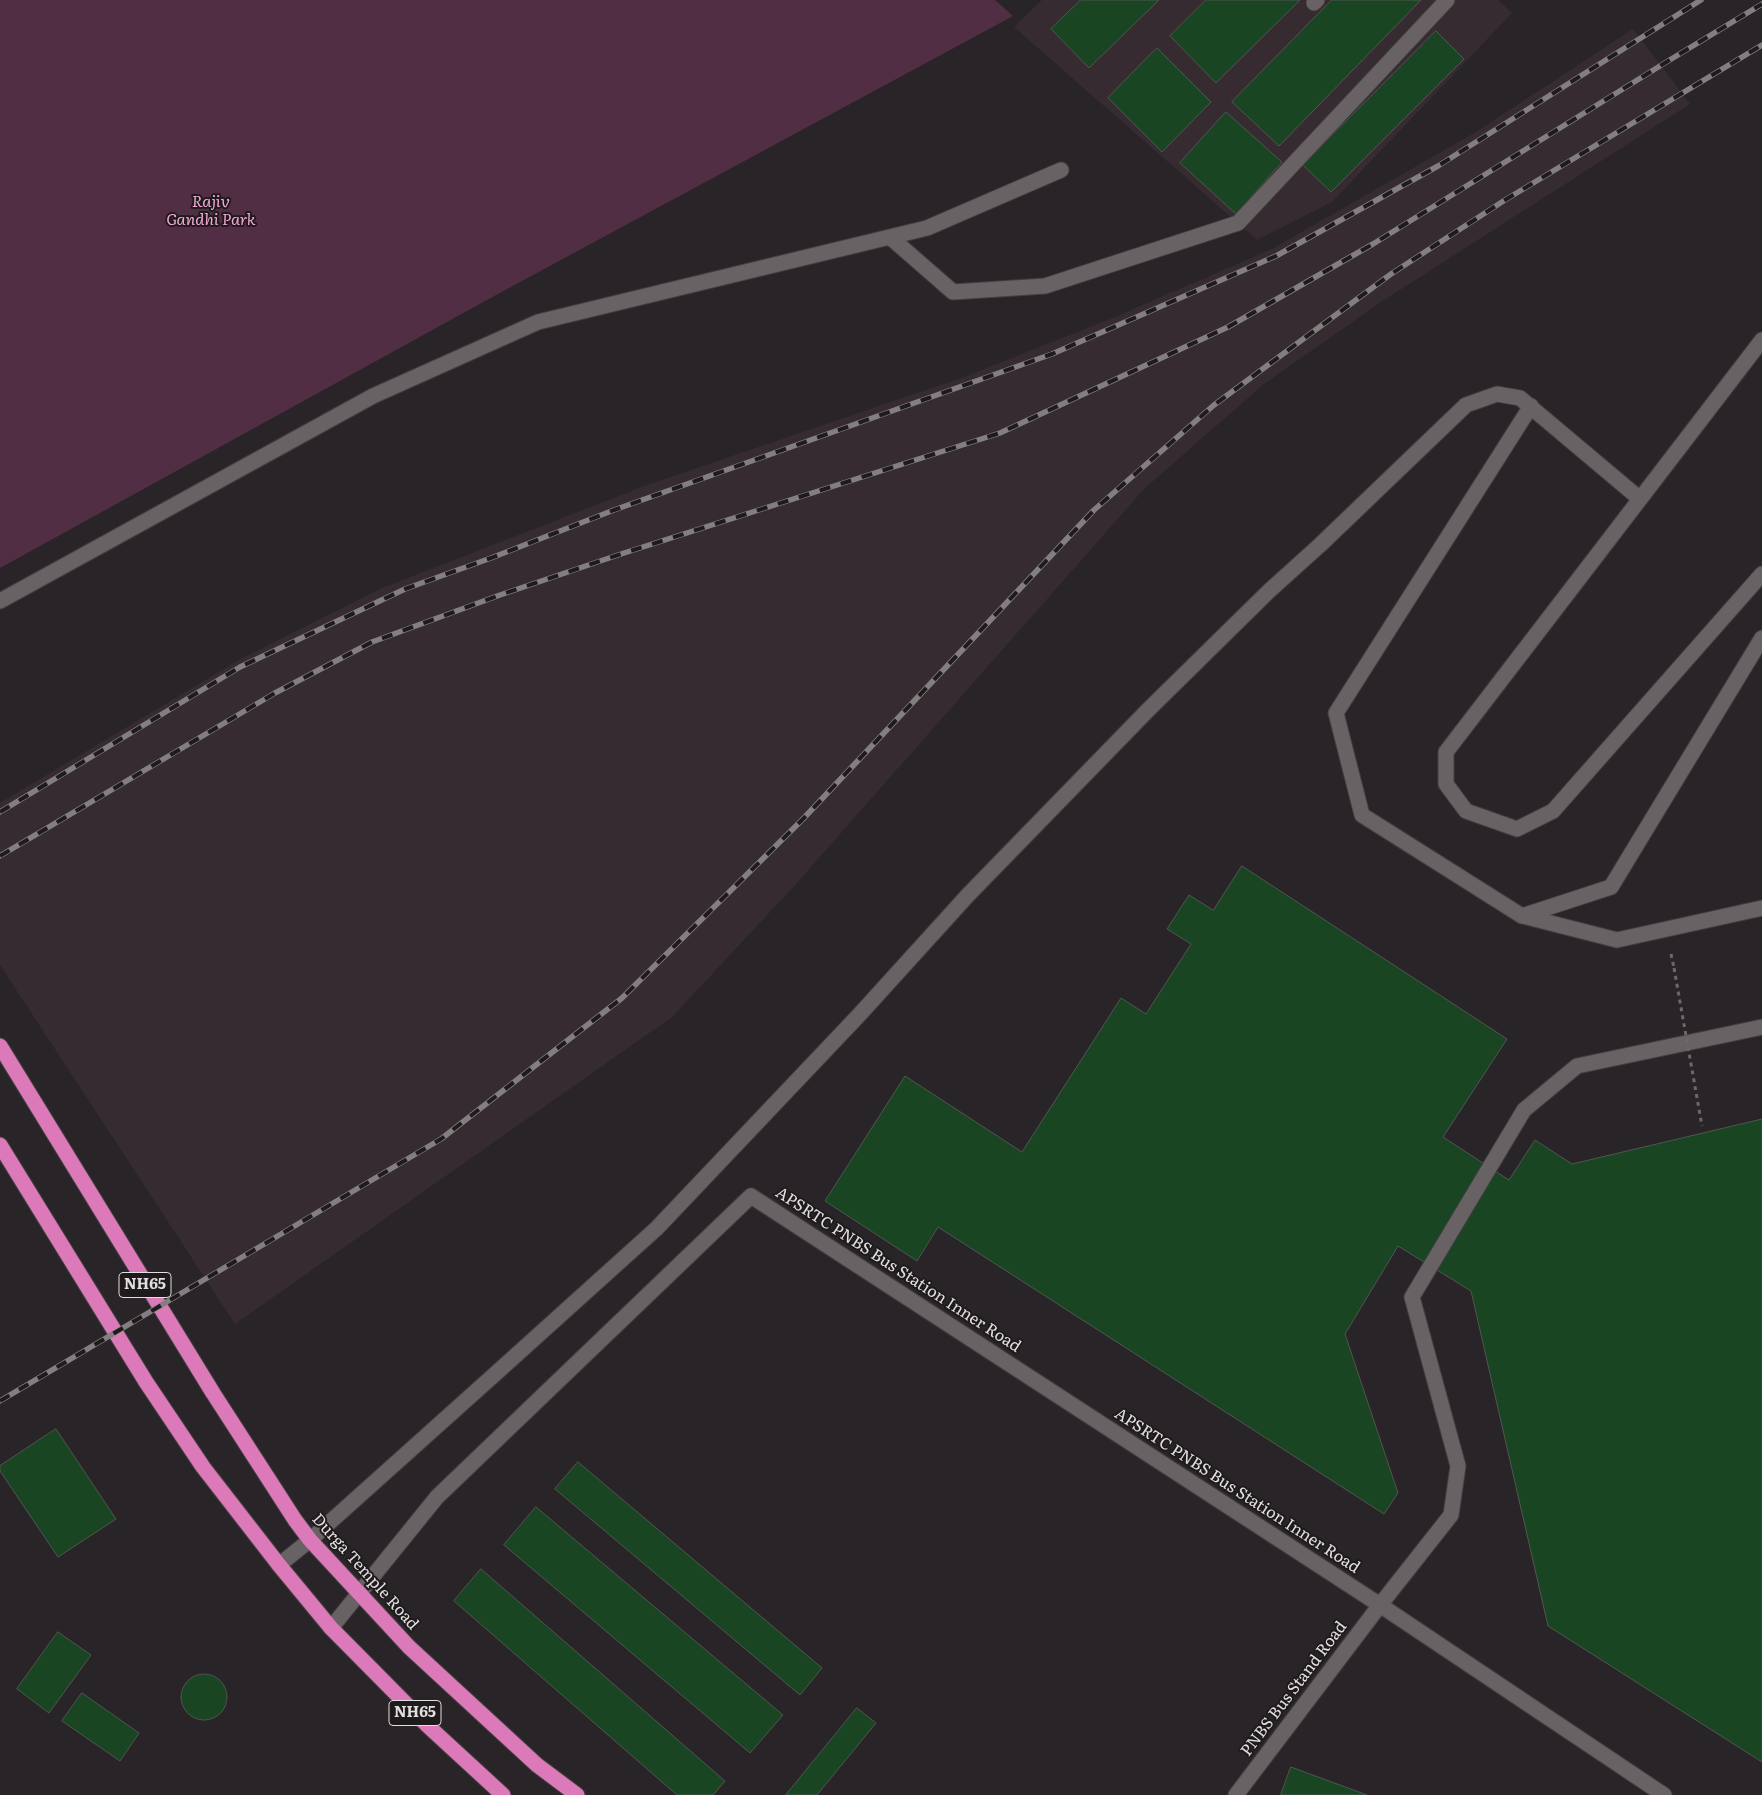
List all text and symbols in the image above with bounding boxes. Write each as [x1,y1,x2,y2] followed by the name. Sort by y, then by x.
[166,192,256,230] park label: Rajiv Gandhi Park
[772,1183,1024,1357] street label: APSRTC PNBS Bus Station Inner Road
[119,1272,171,1298] road number: NH65
[1111,1404,1363,1578] street label: APSRTC PNBS Bus Station Inner Road
[308,1510,422,1634] street label: Durga Temple Road
[1237,1618,1351,1760] street label: PNBS Bus Stand Road
[389,1700,441,1726] road number: NH65

